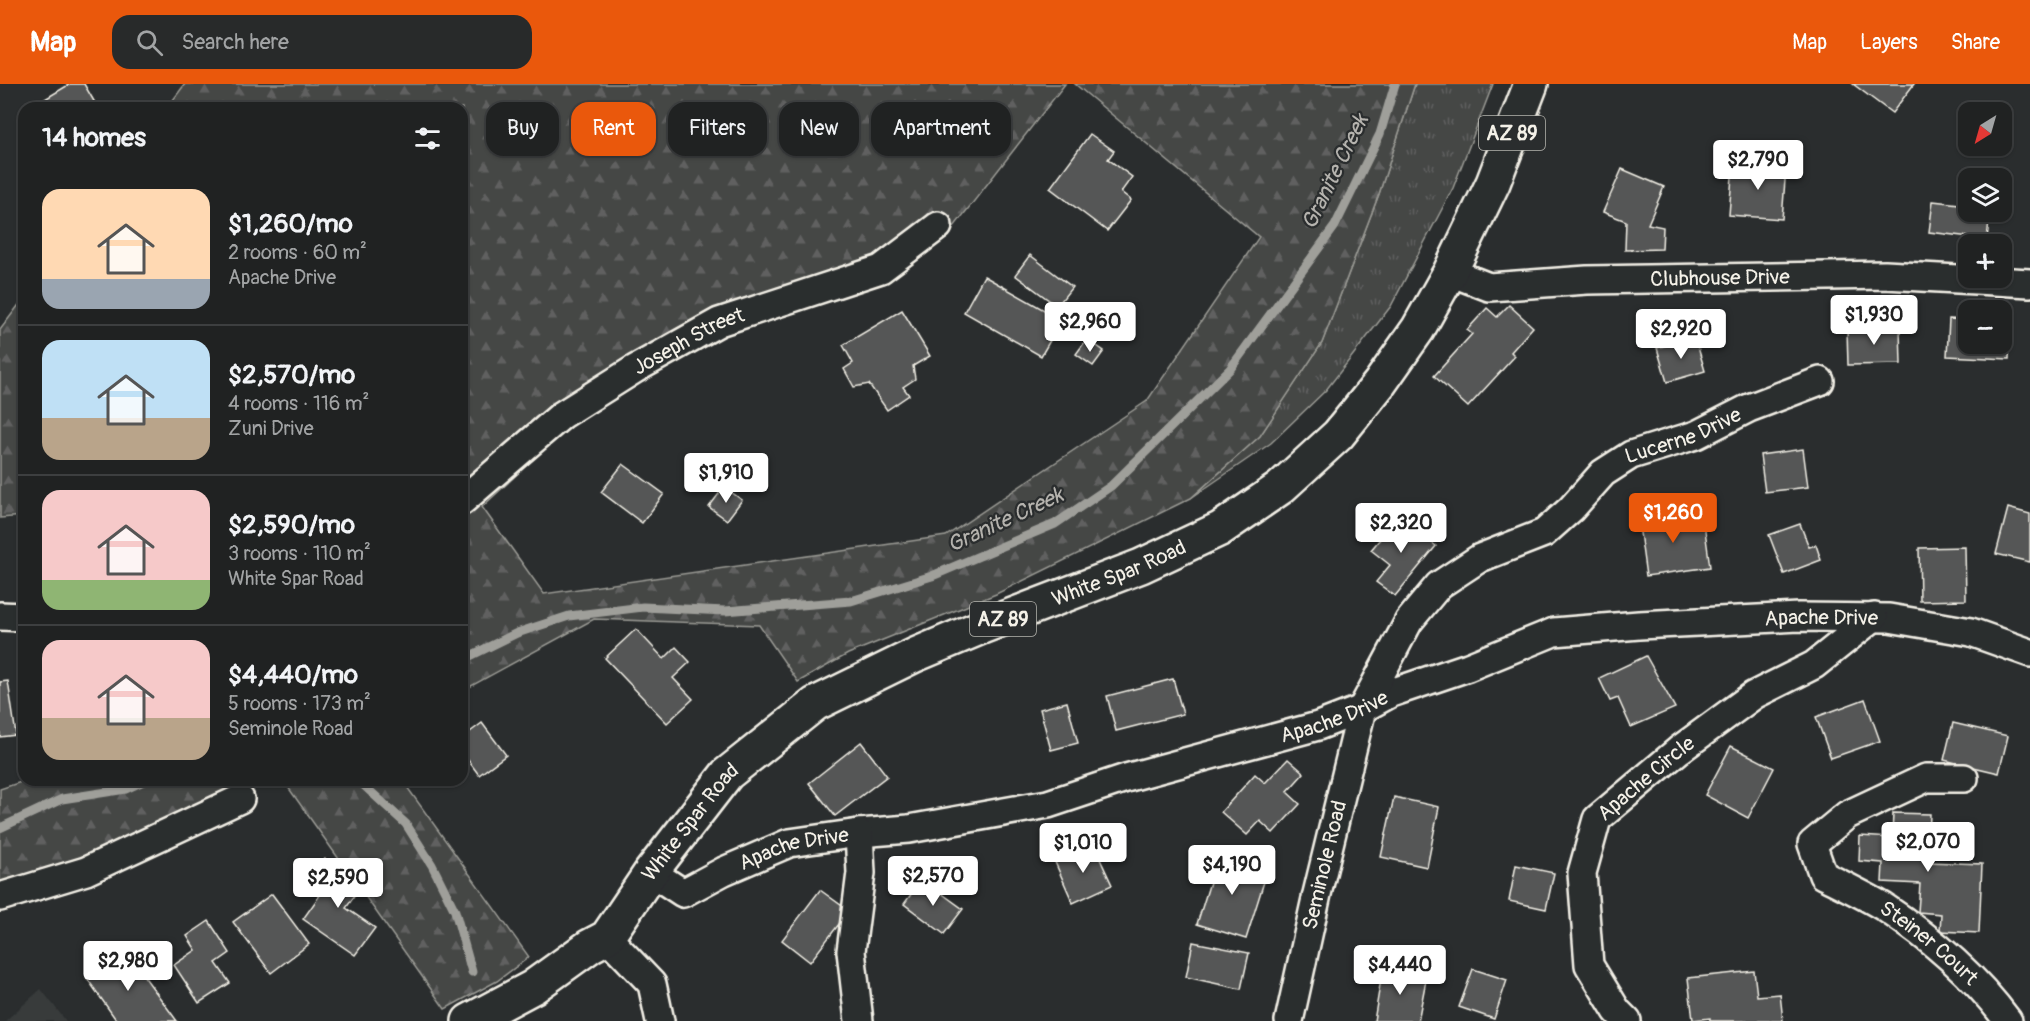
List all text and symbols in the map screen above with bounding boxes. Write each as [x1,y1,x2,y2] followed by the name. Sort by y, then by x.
[112,15,532,69] search box
[30,25,76,60] text: Map
[133,26,166,59] icon: search
[181,28,289,56] text: Search here
[1792,29,1827,56] text: Map
[1860,29,1918,56] text: Layers
[1951,29,2000,56] text: Share
[486,102,559,156] chip: Buy
[571,102,656,156] chip: Rent
[668,102,767,156] chip: Filters
[779,102,859,156] chip: New
[871,102,1011,156] chip: Apartment
[1958,102,2012,156] north arrow
[1958,102,2012,354] map controls
[1295,108,1376,234] water label: Granite Creek
[1479,116,1545,150] road number: AZ 89
[42,122,146,154] text: 14 homes
[411,122,444,155] icon: filters
[1709,140,1807,191] pin: $2,790
[1727,147,1789,172] text: $2,790
[1958,168,2012,222] button: layers
[228,208,353,240] text: $1,260/mo
[90,213,162,285] icon: home
[1958,234,2012,288] button: +
[228,240,367,265] text: 2 rooms · 60 m²
[1650,263,1791,292] street label: Clubhouse Drive
[228,265,336,290] text: Apache Drive
[1825,295,1923,346] pin: $1,930
[1958,300,2012,354] button: −
[628,301,748,381] street label: Joseph Street
[1041,302,1139,353] pin: $2,960
[1845,302,1903,327] text: $1,930
[1059,309,1121,334] text: $2,960
[1632,309,1730,360] pin: $2,920
[1650,316,1712,341] text: $2,920
[228,359,355,391] text: $2,570/mo
[90,364,162,436] icon: home
[228,391,369,416] text: 4 rooms · 116 m²
[1622,400,1746,470] street label: Lucerne Drive
[228,416,314,441] text: Zuni Drive
[677,453,775,504] pin: $1,910
[698,460,754,485] text: $1,910
[943,480,1069,559] water label: Granite Creek
[1624,493,1722,544] pin: $1,260
[1643,500,1703,525] text: $1,260
[1352,503,1450,554] pin: $2,320
[228,509,355,541] text: $2,590/mo
[1369,510,1433,535] text: $2,320
[90,514,162,586] icon: home
[1048,533,1190,612] street label: White Spar Road
[228,541,371,566] text: 3 rooms · 110 m²
[228,566,364,591] text: White Spar Road
[970,602,1036,636] road number: AZ 89
[1764,603,1879,632] street label: Apache Drive
[228,659,358,691] text: $4,440/mo
[90,664,162,736] icon: home
[1277,683,1393,749] street label: Apache Drive
[228,691,371,716] text: 5 rooms · 173 m²
[228,716,353,741] text: Seminole Road
[1592,729,1700,827] street label: Apache Circle
[636,757,744,886] street label: White Spar Road
[1296,798,1353,932] street label: Seminole Road
[735,821,851,877] street label: Apache Drive
[1879,822,1977,873] pin: $2,070
[1034,823,1132,874] pin: $1,010
[1896,829,1961,854] text: $2,070
[1054,830,1112,855] text: $1,010
[1183,845,1281,896] pin: $4,190
[1202,852,1262,877] text: $4,190
[884,856,982,907] pin: $2,570
[289,858,387,909] pin: $2,590
[902,863,964,888] text: $2,570
[307,865,369,890] text: $2,590
[1875,894,1985,991] street label: Steiner Court
[79,941,177,992] pin: $2,980
[1351,945,1449,996] pin: $4,440
[97,948,159,973] text: $2,980
[1368,952,1432,977] text: $4,440

